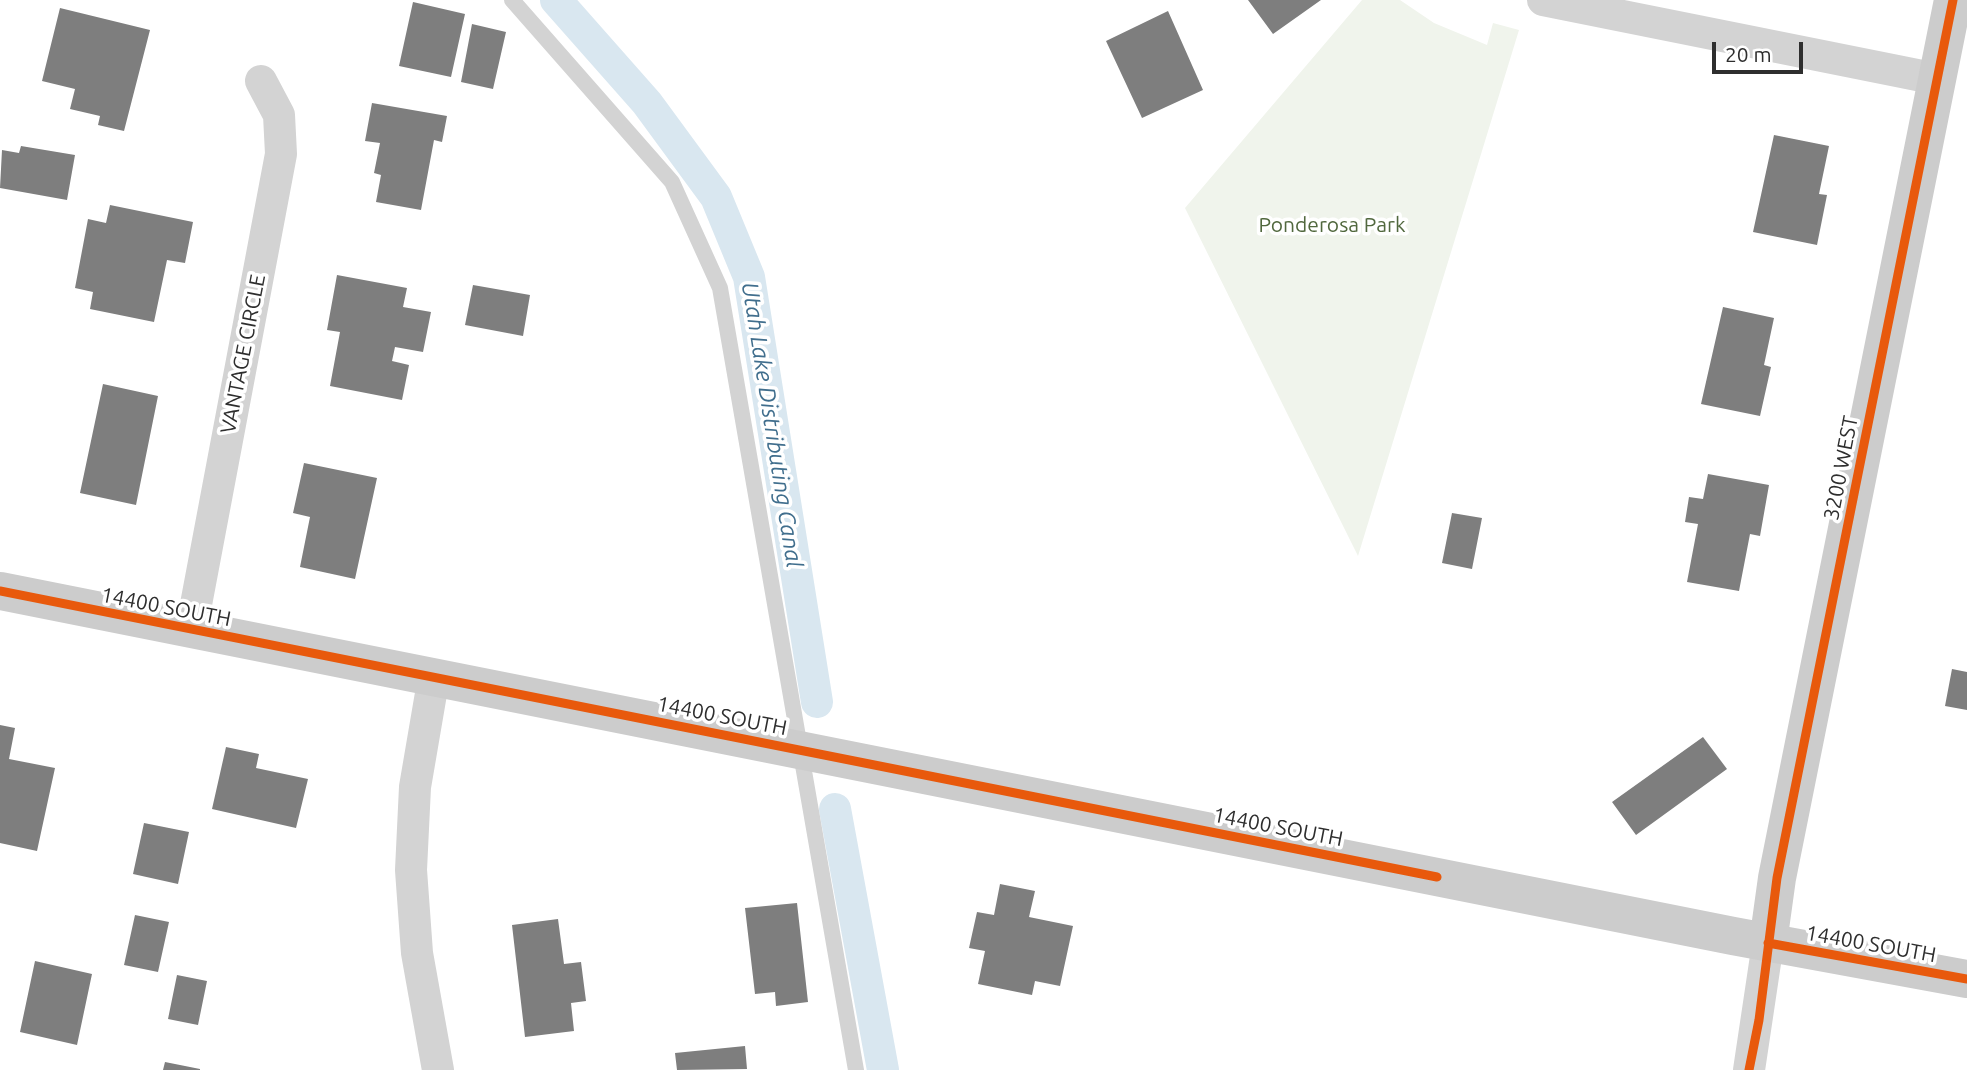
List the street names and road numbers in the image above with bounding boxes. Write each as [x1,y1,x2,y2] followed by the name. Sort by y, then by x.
[215,272,271,436] street label: VANTAGE CIRCLE
[1819,414,1863,522] street label: 3200 WEST
[99,582,233,632] street label: 14400 SOUTH
[655,691,789,741] street label: 14400 SOUTH
[1211,802,1345,852] street label: 14400 SOUTH
[1804,920,1938,968] street label: 14400 SOUTH

